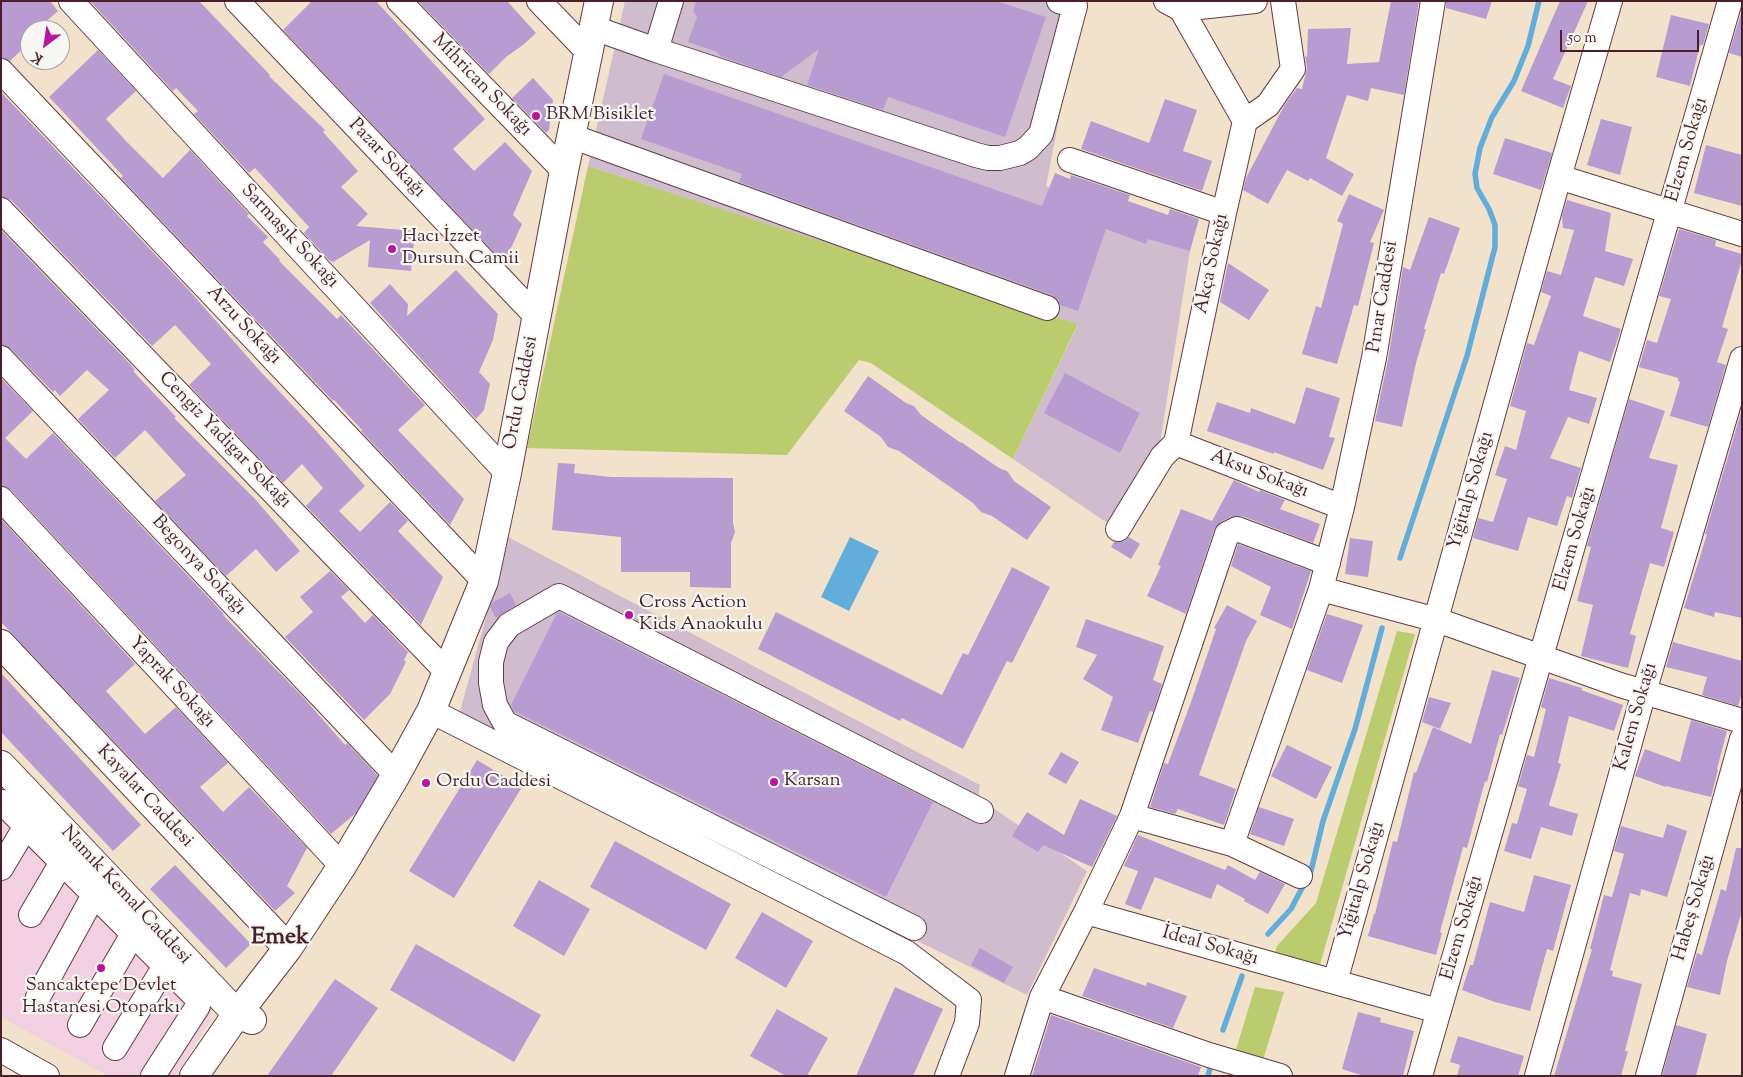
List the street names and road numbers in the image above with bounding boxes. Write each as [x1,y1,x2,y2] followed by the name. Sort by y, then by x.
[426,30,536,142] street label: Mihrican Sokağı
[1662,95,1714,205] street label: Elzem Sokağı
[343,115,429,203] street label: Pazar Sokağı
[235,180,343,294] street label: Sarmaşık Sokağı
[1191,212,1235,316] street label: Akça Sokağı
[1364,239,1404,355] street label: Pınar Caddesi
[201,282,285,370] street label: Arzu Sokağı
[500,334,544,452] street label: Ordu Caddesi
[153,368,295,514] street label: Cengiz Yadigar Sokağı
[1444,429,1500,553] street label: Yiğitalp Sokağı
[1207,446,1311,504] street label: Aksu Sokağı
[1550,484,1602,594] street label: Elzem Sokağı
[146,511,250,621] street label: Begonya Sokağı
[123,633,219,733] street label: Yaprak Sokağı
[1611,660,1663,774] street label: Kalem Sokağı
[91,741,197,853] street label: Kayalar Caddesi
[1335,819,1391,943] street label: Yiğitalp Sokağı
[55,822,195,970] street label: Namık Kemal Caddesi
[1669,852,1721,964] street label: Habeş Sokağı
[1437,873,1489,983] street label: Elzem Sokağı
[1159,922,1261,972] street label: İdeal Sokağı

